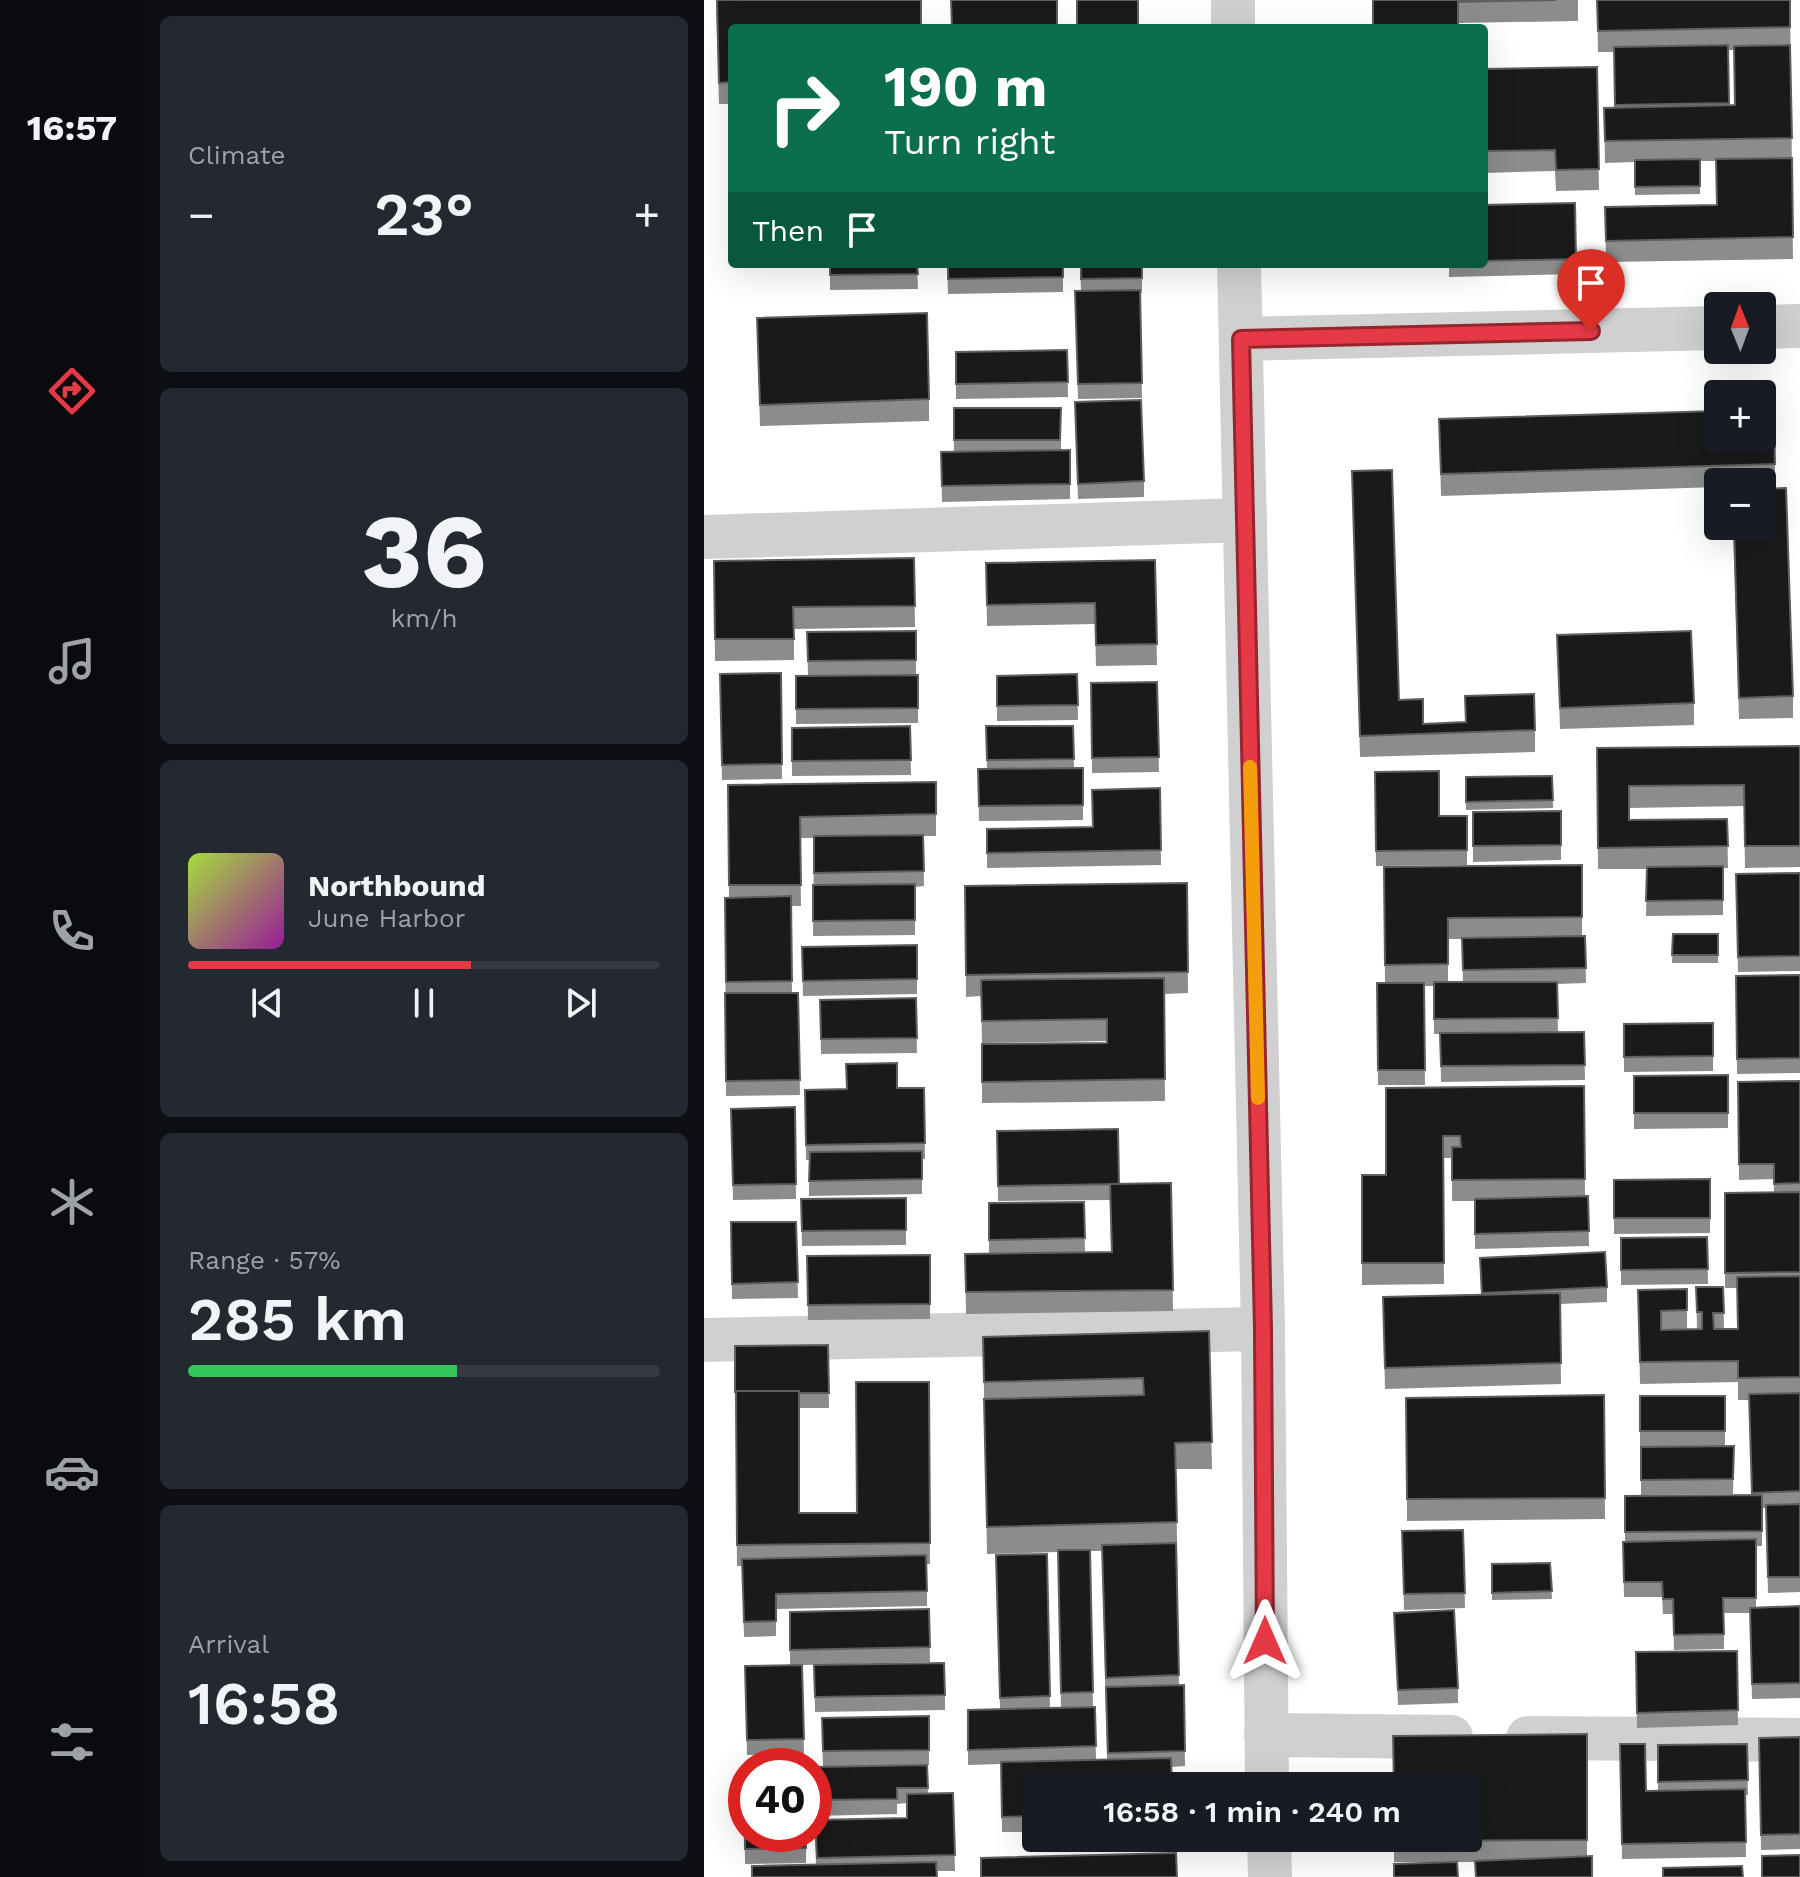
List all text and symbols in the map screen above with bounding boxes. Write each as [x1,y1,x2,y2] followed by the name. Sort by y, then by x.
[884,54,1047,120] text: 190 m
[752,56,856,160] icon: right
[27,107,117,149] text: 16:57
[884,121,1055,163] text: Turn right
[188,140,286,170] text: Climate
[374,179,474,250] text: 23°
[188,189,215,241] text: −
[633,189,660,241] text: +
[840,208,884,252] icon: arrive
[752,213,824,248] text: Then
[1557,249,1625,331] pin
[1569,261,1613,305] icon: arrive
[1704,292,1776,364] north arrow
[1704,292,1776,540] map controls
[44,363,100,419] icon: directions
[1704,380,1776,452] button: +
[1704,468,1776,540] button: −
[361,490,487,612] text: 36
[391,603,457,633] text: km/h
[44,633,100,689] icon: music
[308,868,485,903] text: Northbound
[44,903,100,959] icon: phone
[308,903,465,933] text: June Harbor
[245,981,289,1025] icon: previous
[402,981,446,1025] icon: pause
[559,981,603,1025] icon: next
[44,1174,100,1230] icon: climate
[188,1245,341,1275] text: Range · 57%
[188,1284,407,1355] text: 285 km
[44,1444,100,1500] icon: car
[1223,1599,1307,1683] position arrow
[188,1629,269,1659] text: Arrival
[188,1668,340,1739] text: 16:58
[44,1714,100,1770] icon: filters
[728,1748,832,1852] speed limit sign: 40
[1103,1794,1401,1829] text: 16:58 · 1 min · 240 m

